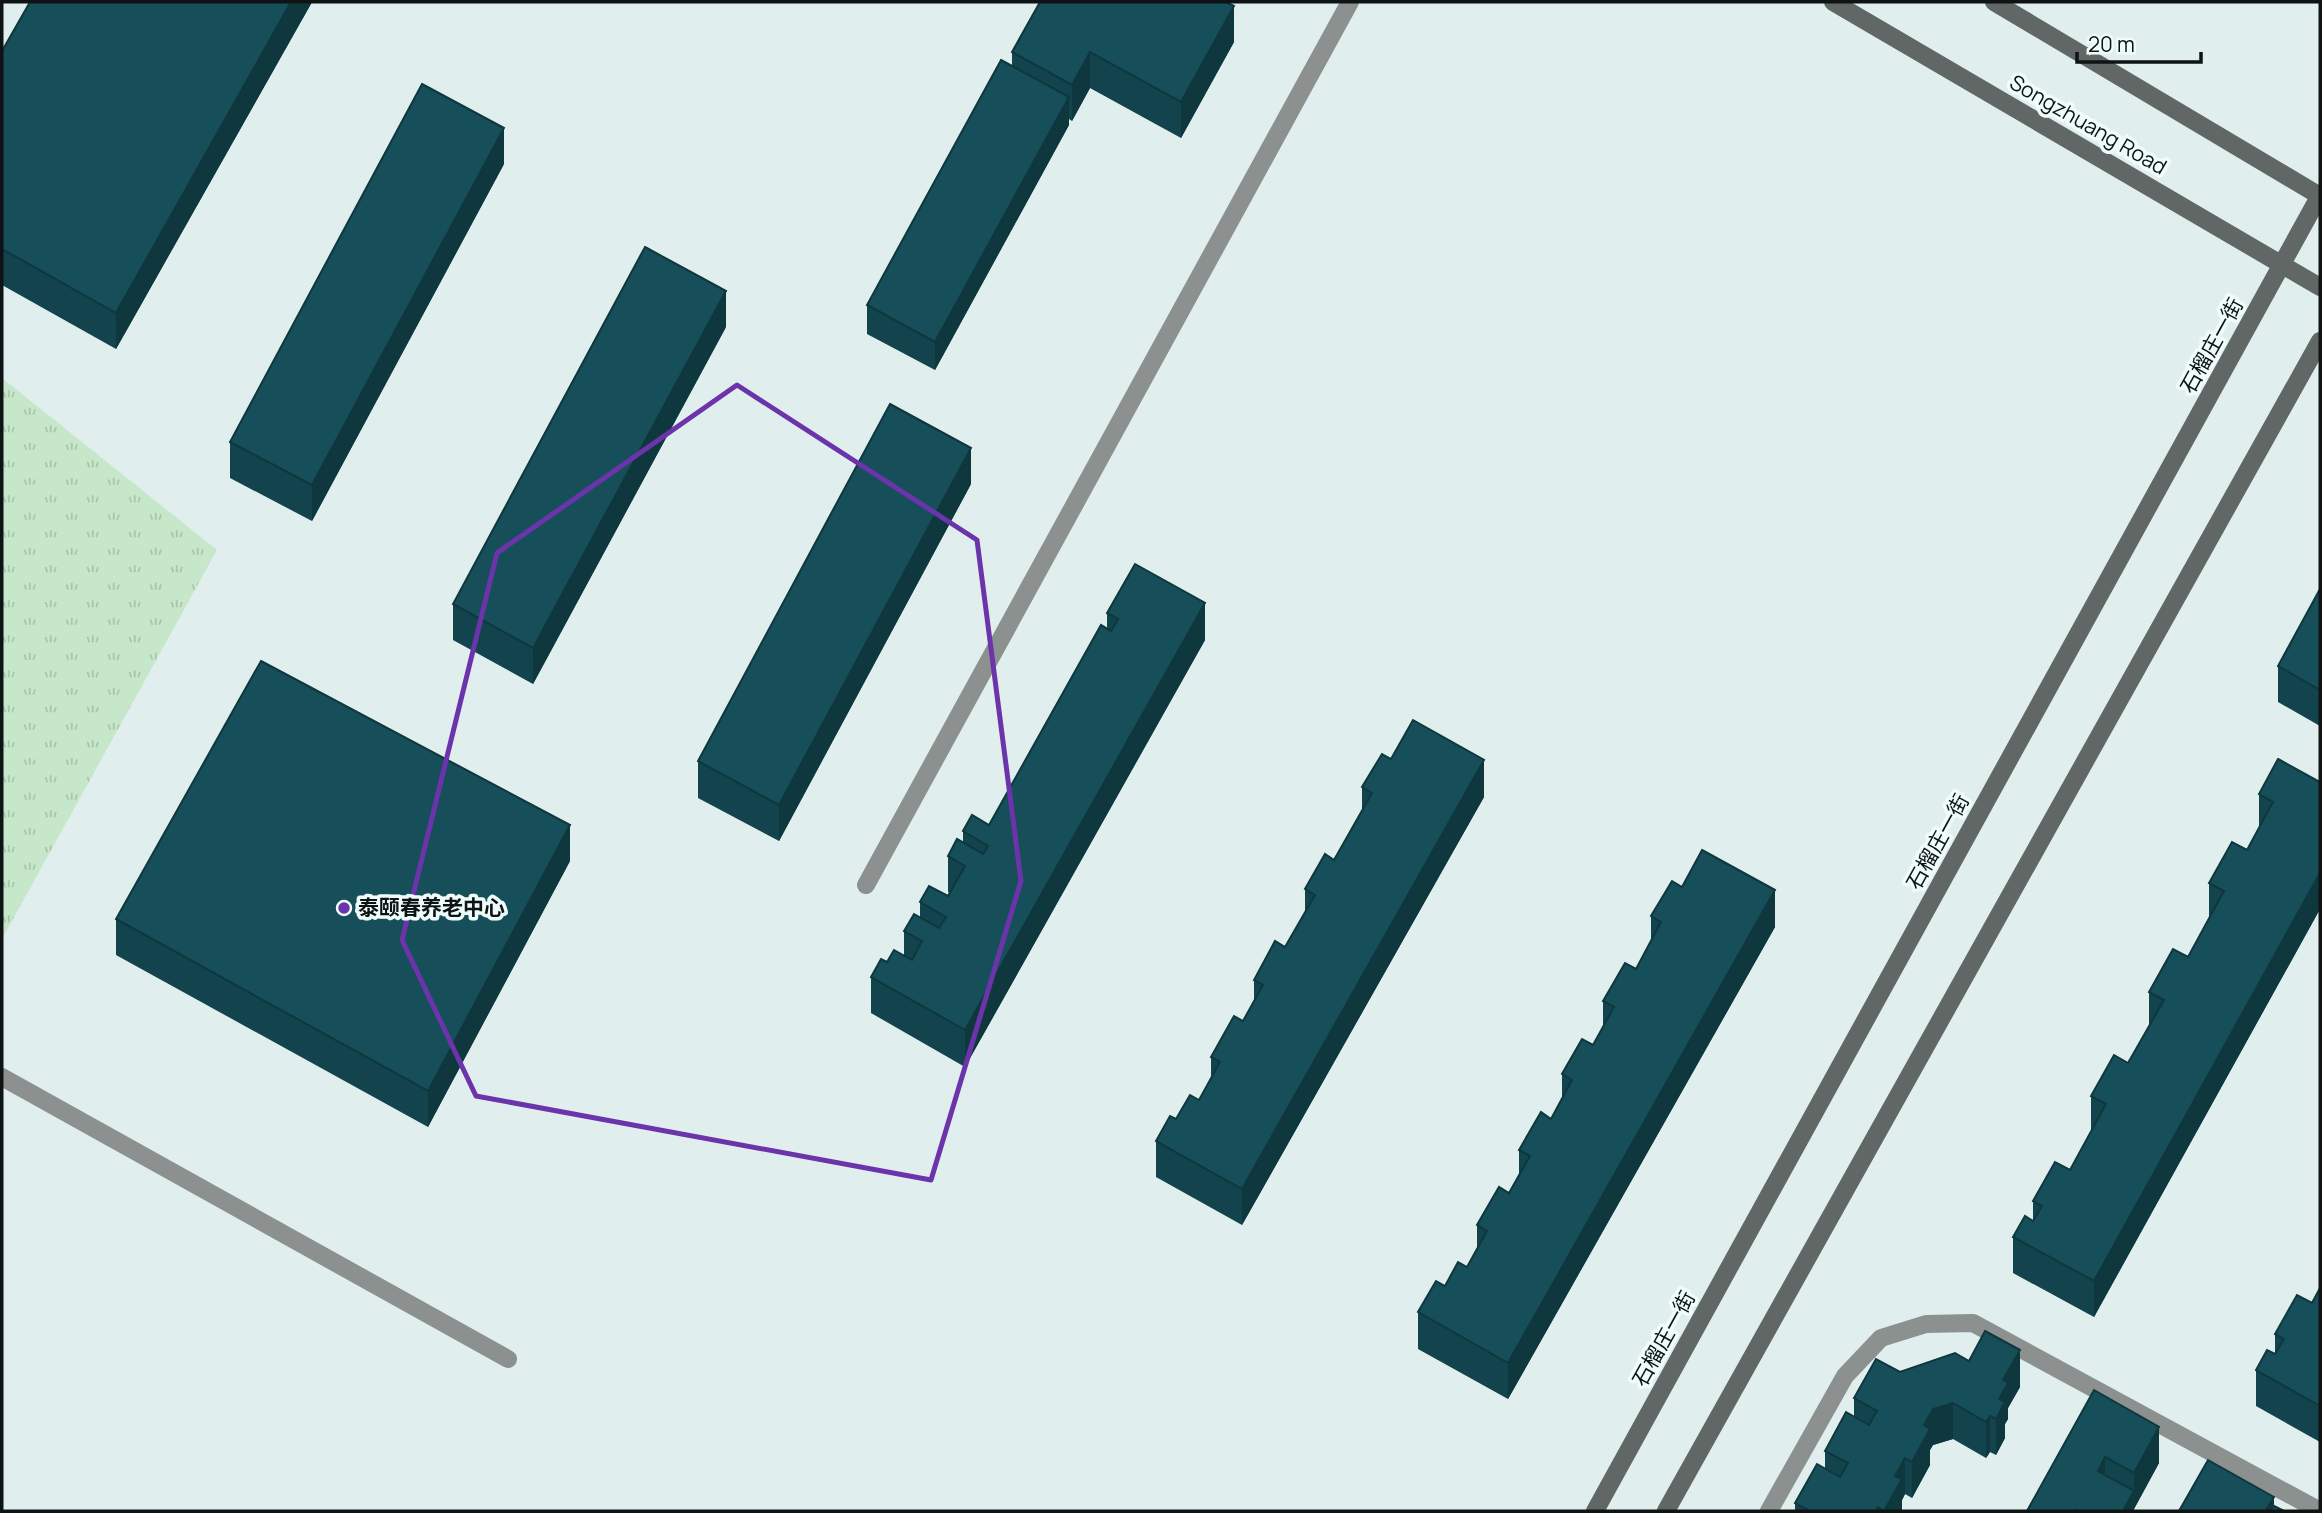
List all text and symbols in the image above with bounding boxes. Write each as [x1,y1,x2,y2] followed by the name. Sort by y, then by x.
[2077,21,2201,65] scale bar
[2088,30,2135,58] text: 20 m
[2005,68,2172,180] street label: Songzhuang Road
[2173,293,2249,398] street label: 石榴庄一街
[1899,789,1975,894] street label: 石榴庄一街
[358,893,505,921] place label: 泰颐春养老中心
[336,900,352,916] marker: 泰颐春养老中心
[1625,1286,1701,1391] street label: 石榴庄一街

